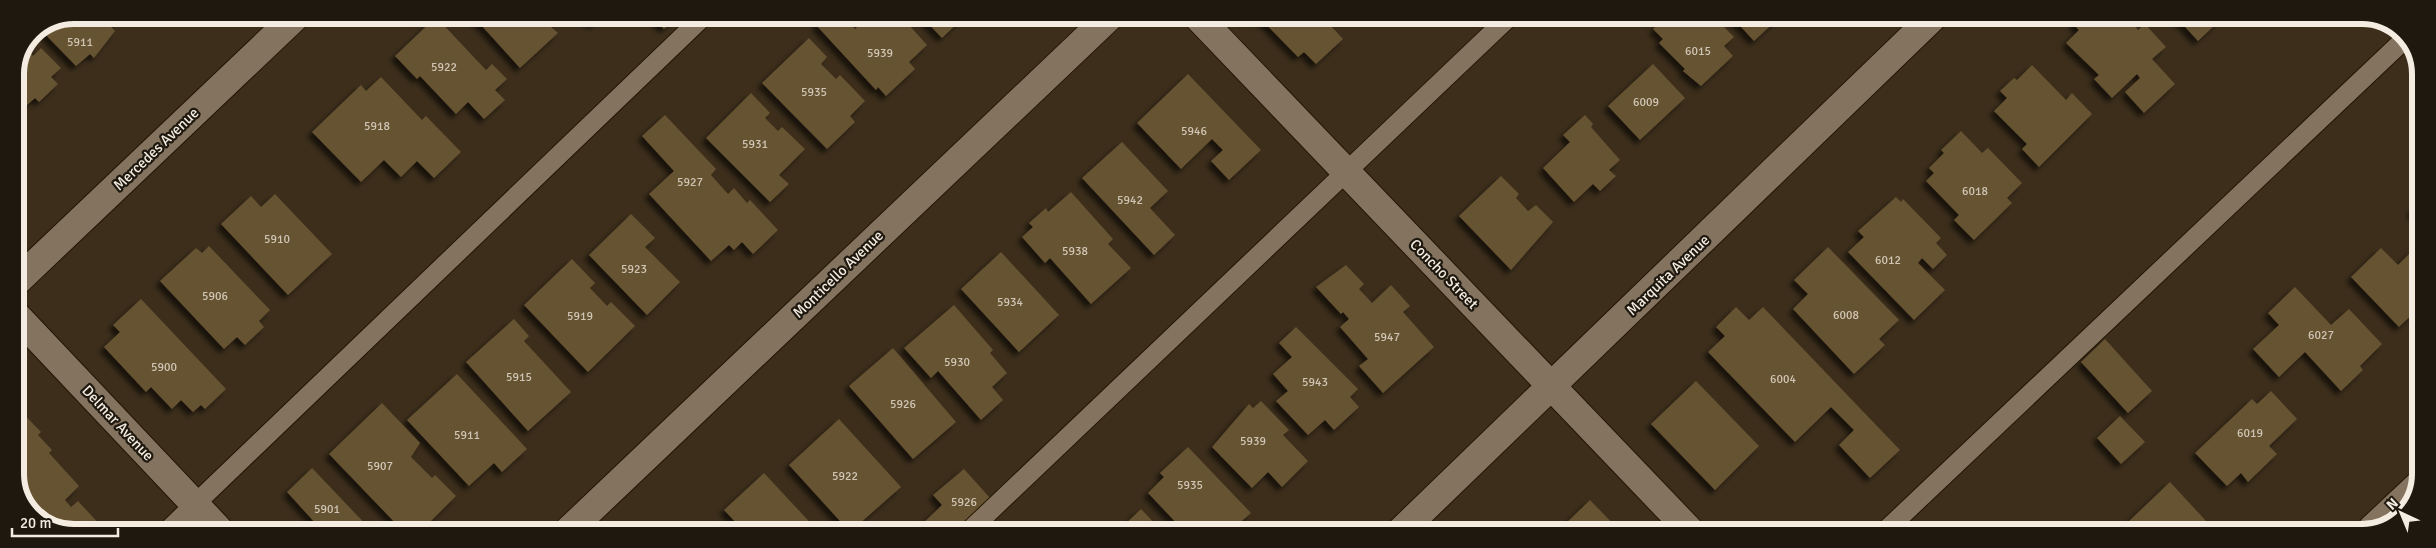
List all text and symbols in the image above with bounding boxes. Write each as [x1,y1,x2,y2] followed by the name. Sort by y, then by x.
[67,35,93,50] house number: 5911
[1685,44,1711,59] house number: 6015
[867,46,893,61] house number: 5939
[431,60,457,75] house number: 5922
[801,85,827,100] house number: 5935
[1633,95,1659,110] house number: 6009
[110,104,202,194] street label: Mercedes Avenue
[364,119,390,134] house number: 5918
[1181,124,1207,139] house number: 5946
[742,137,768,152] house number: 5931
[677,175,703,190] house number: 5927
[1962,184,1988,199] house number: 6018
[1117,193,1143,208] house number: 5942
[789,226,887,322] street label: Monticello Avenue
[1623,231,1713,319] street label: Marquita Avenue
[264,232,290,247] house number: 5910
[1406,235,1482,313] street label: Concho Street
[1062,244,1088,259] house number: 5938
[1875,253,1901,268] house number: 6012
[621,262,647,277] house number: 5923
[202,289,228,304] house number: 5906
[997,295,1023,310] house number: 5934
[1833,308,1859,323] house number: 6008
[567,309,593,324] house number: 5919
[2308,328,2334,343] house number: 6027
[1374,330,1400,345] house number: 5947
[944,355,970,370] house number: 5930
[151,360,177,375] house number: 5900
[506,370,532,385] house number: 5915
[1770,372,1796,387] house number: 6004
[1302,375,1328,390] house number: 5943
[78,381,158,465] street label: Delmar Avenue
[890,397,916,412] house number: 5926
[2237,426,2263,441] house number: 6019
[454,428,480,443] house number: 5911
[1240,434,1266,449] house number: 5939
[367,459,393,474] house number: 5907
[832,469,858,484] house number: 5922
[1177,478,1203,493] house number: 5935
[2376,488,2426,538] north arrow
[951,495,977,510] house number: 5926
[2383,495,2402,514] text: N
[314,502,340,517] house number: 5901
[12,506,119,538] scale bar
[20,514,51,532] text: 20 m

